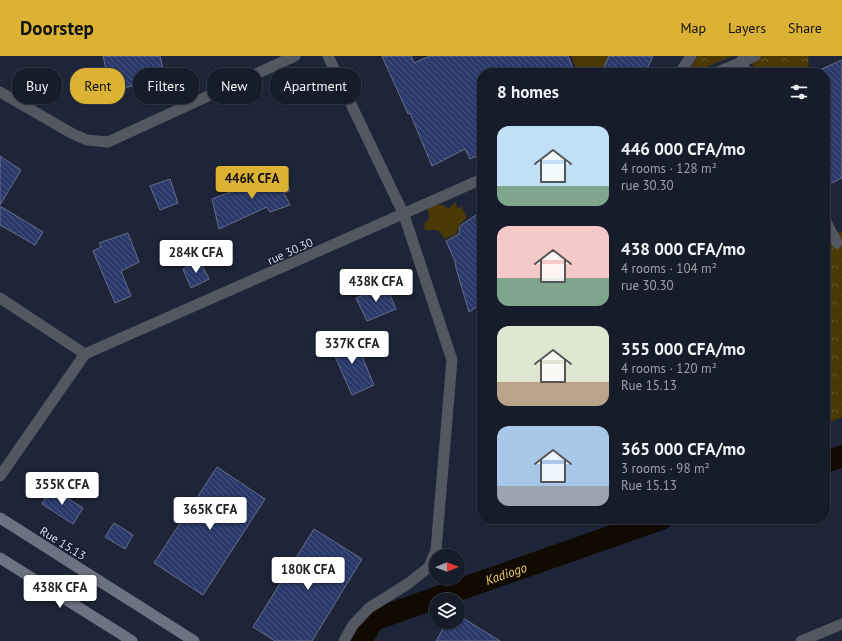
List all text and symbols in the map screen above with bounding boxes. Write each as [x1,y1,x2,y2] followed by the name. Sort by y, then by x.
[20,16,94,40] text: Doorstep
[680,19,706,37] text: Map
[728,19,766,37] text: Layers
[788,19,822,37] text: Share
[12,68,62,104] chip: Buy
[70,68,125,104] chip: Rent
[133,68,199,104] chip: Filters
[207,68,262,104] chip: New
[270,68,361,104] chip: Apartment
[497,81,559,103] text: 8 homes
[788,81,810,103] icon: filters
[621,138,745,160] text: 446 000 CFA/mo
[529,142,577,190] icon: home
[621,160,717,177] text: 4 rooms · 128 m²
[211,166,293,200] pin: 446K CFA
[225,170,279,187] text: 446K CFA
[621,177,674,194] text: rue 30.30
[265,234,316,268] street label: rue 30.30
[621,238,745,260] text: 438 000 CFA/mo
[155,240,237,274] pin: 284K CFA
[529,242,577,290] icon: home
[169,244,223,261] text: 284K CFA
[621,260,717,277] text: 4 rooms · 104 m²
[335,269,417,303] pin: 438K CFA
[349,273,403,290] text: 438K CFA
[621,277,674,294] text: rue 30.30
[311,331,393,365] pin: 337K CFA
[325,335,379,352] text: 337K CFA
[621,338,745,360] text: 355 000 CFA/mo
[529,342,577,390] icon: home
[621,360,717,377] text: 4 rooms · 120 m²
[621,377,677,394] text: Rue 15.13
[621,438,745,460] text: 365 000 CFA/mo
[529,442,577,490] icon: home
[621,460,710,477] text: 3 rooms · 98 m²
[21,472,103,506] pin: 355K CFA
[35,476,89,493] text: 355K CFA
[621,477,677,494] text: Rue 15.13
[169,497,251,531] pin: 365K CFA
[183,501,237,518] text: 365K CFA
[37,523,89,563] street label: Rue 15.13
[429,549,465,585] north arrow
[429,549,465,629] map controls
[267,557,349,591] pin: 180K CFA
[483,558,529,589] water label: Kadiogo
[281,561,335,578] text: 180K CFA
[19,575,101,609] pin: 438K CFA
[33,579,87,596] text: 438K CFA
[429,593,465,629] button: layers

